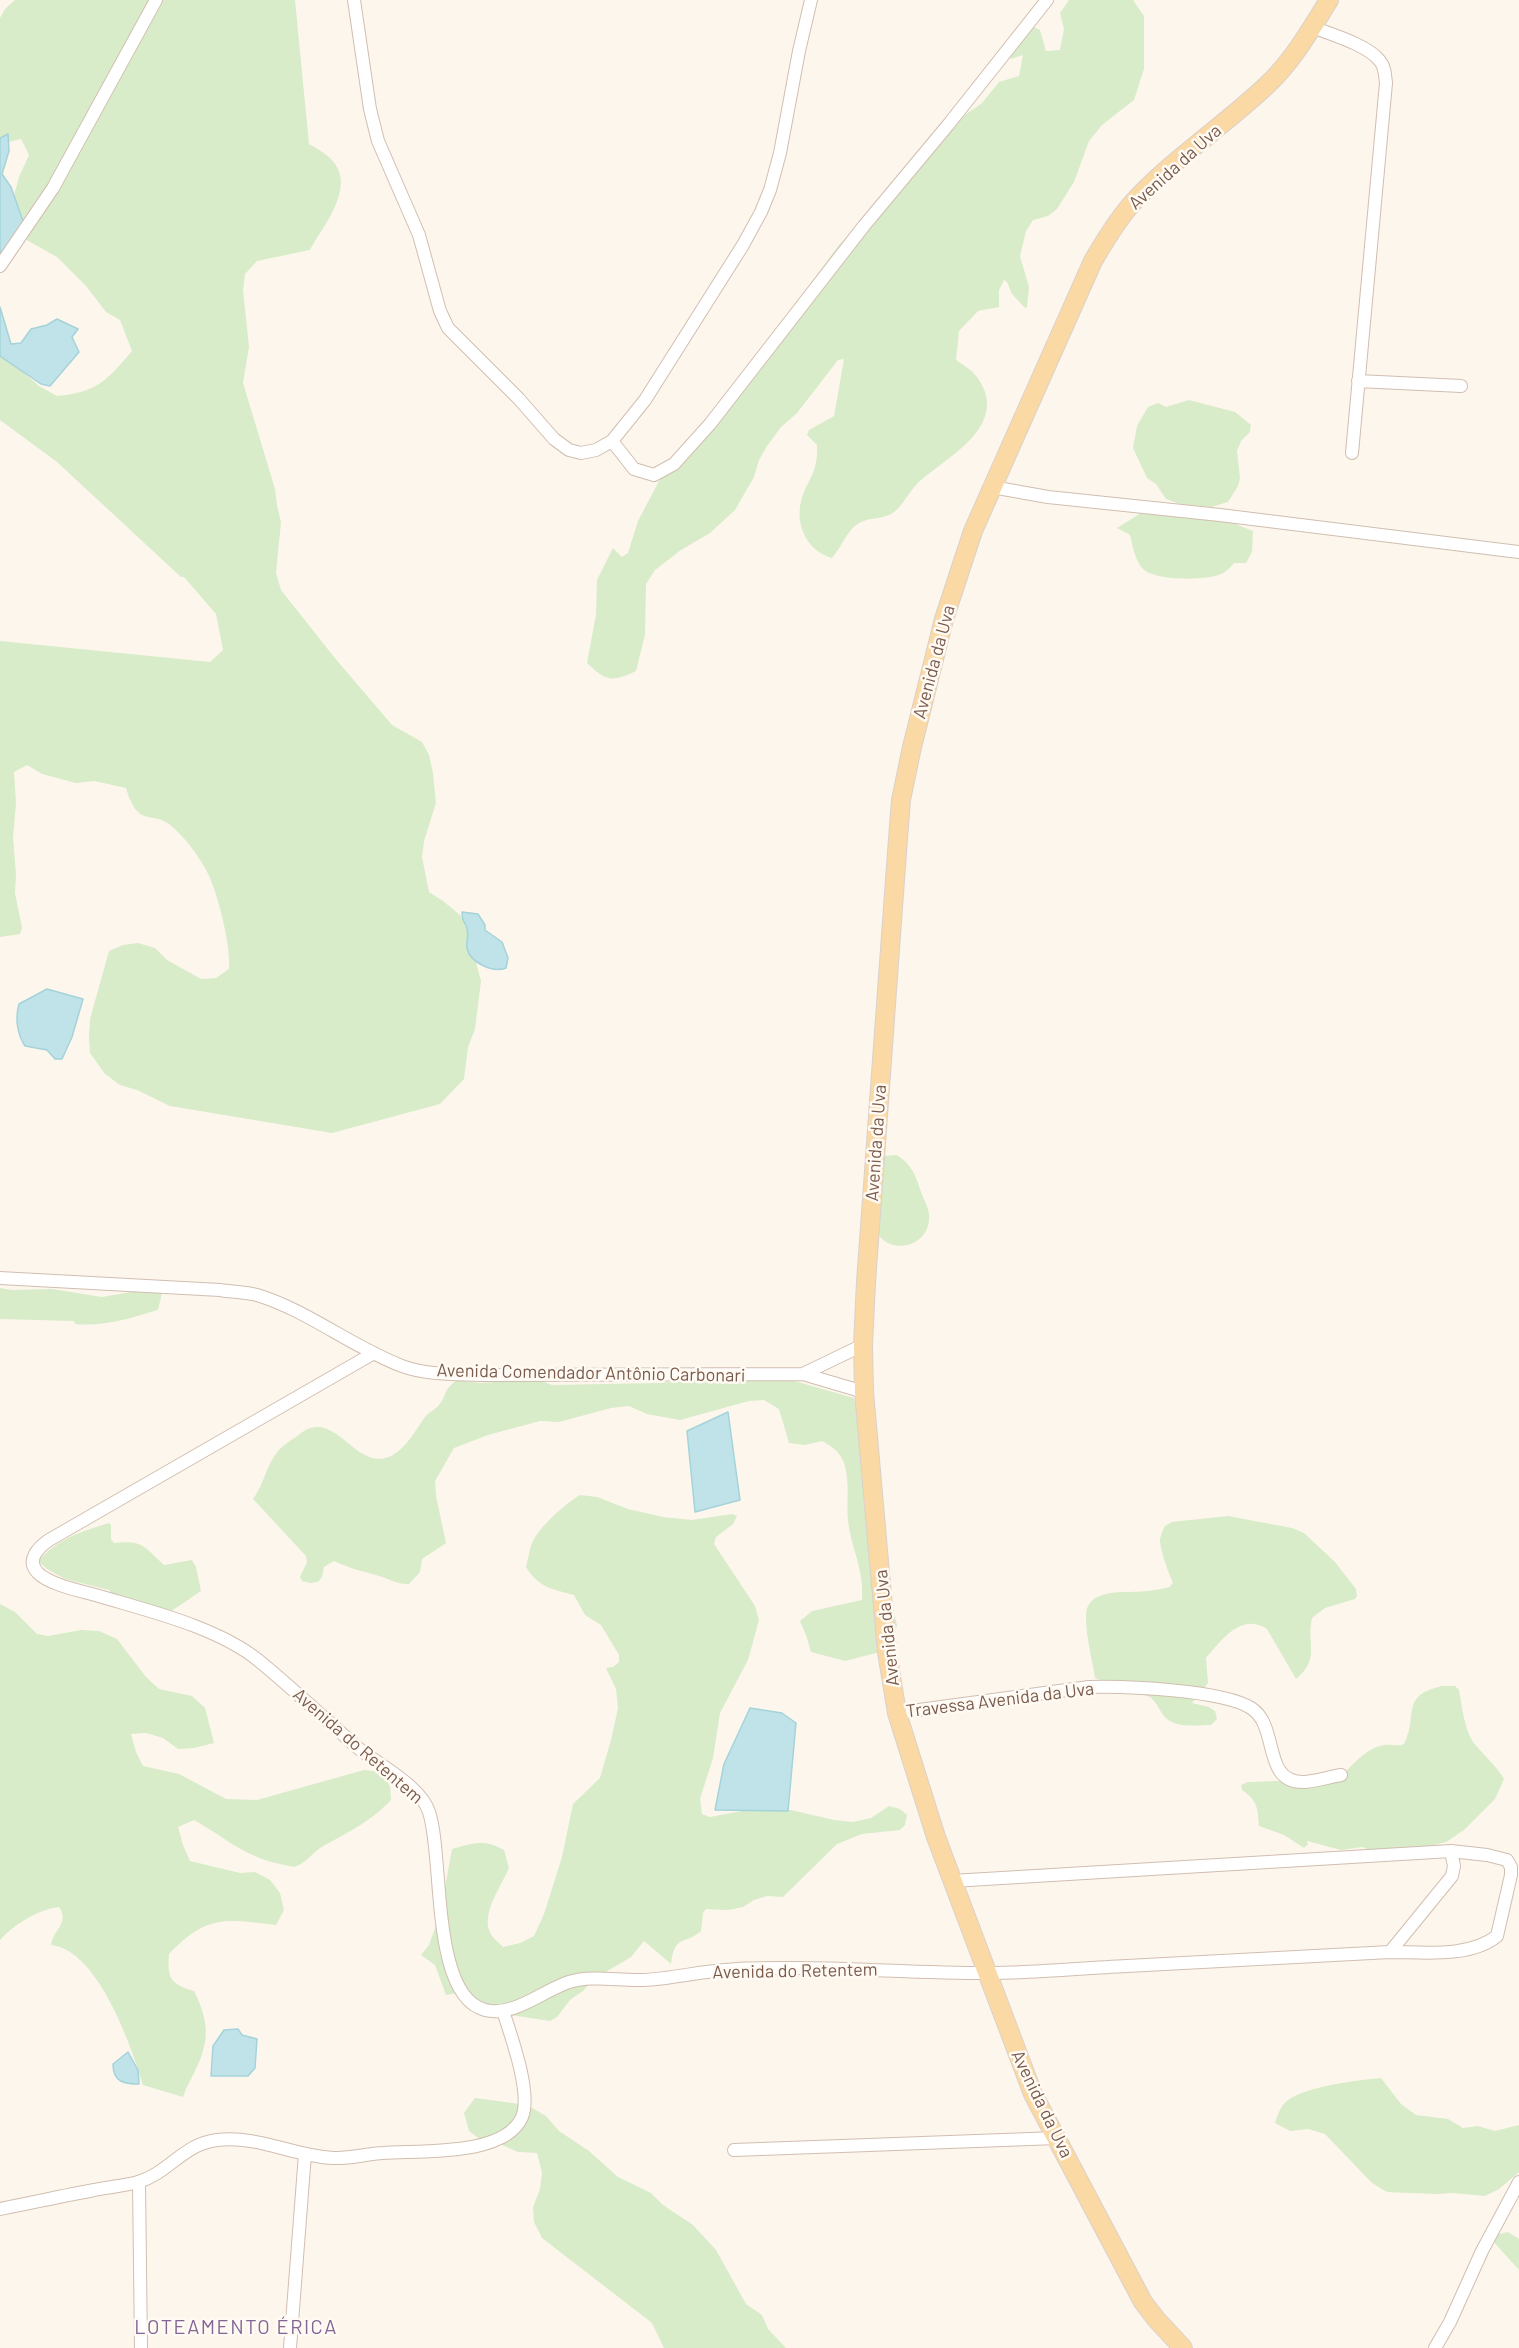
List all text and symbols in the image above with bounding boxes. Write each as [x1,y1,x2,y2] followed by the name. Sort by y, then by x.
[1124,120,1226,214] street label: Avenida da Uva
[908,603,960,721] street label: Avenida da Uva
[861,1084,891,1202] street label: Avenida da Uva
[436,1360,746,1386] street label: Avenida Comendador Antônio Carbonari
[870,1569,904,1687] street label: Avenida da Uva
[905,1678,1095,1722] street label: Travessa Avenida da Uva
[289,1684,427,1808] street label: Avenida do Retentem
[712,1959,878,1983] street label: Avenida do Retentem
[1007,2047,1077,2161] street label: Avenida da Uva
[134,2315,338,2339] district label: LOTEAMENTO ÉRICA

